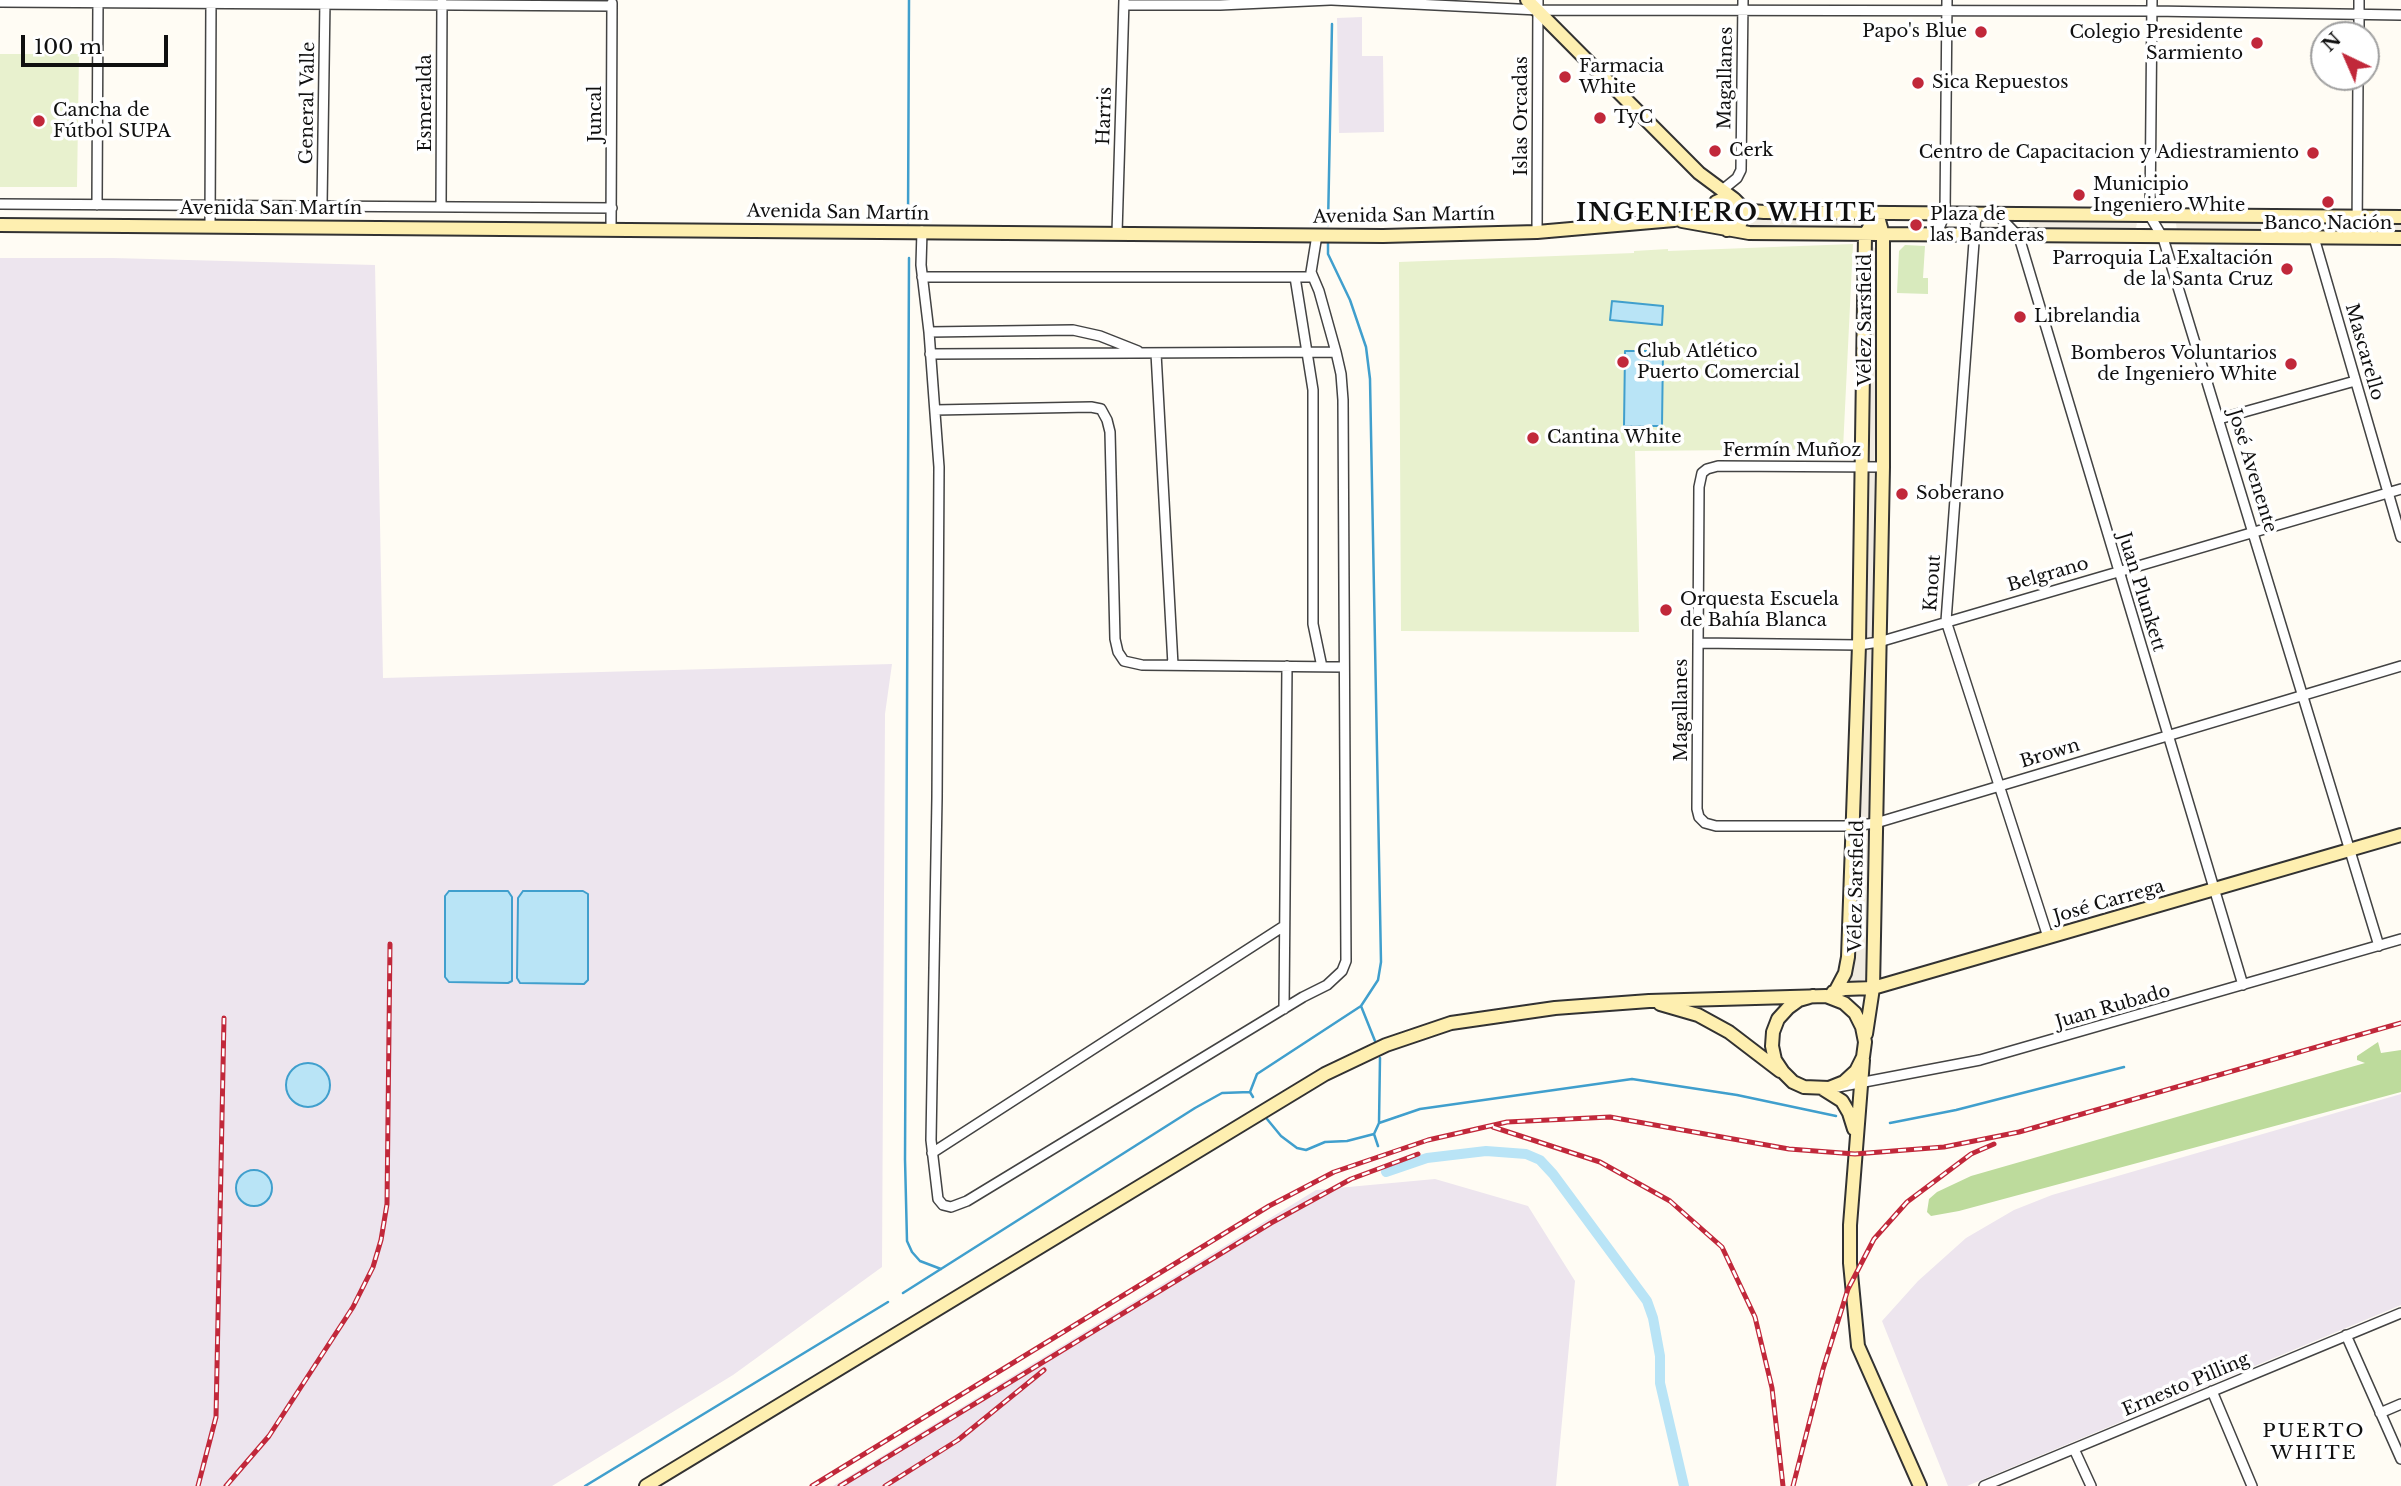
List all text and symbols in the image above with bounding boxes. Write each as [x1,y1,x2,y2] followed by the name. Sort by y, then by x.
[24,21,172,65] scale bar
[1862,21,1967,43] place label: Papo's Blue
[2310,21,2380,91] north arrow
[2069,22,2243,64] place label: Colegio Presidente Sarmiento
[1973,24,1989,40] marker: Papo's Blue
[1714,26,1738,130] street label: Magallanes
[2317,27,2346,56] text: N
[34,34,102,60] text: 100 m
[2249,35,2265,51] marker: Colegio Presidente Sarmiento
[296,41,320,165] street label: General Valle
[415,54,437,152] street label: Esmeralda
[1511,56,1533,176] street label: Islas Orcadas
[1579,56,1664,98] place label: Farmacia White
[1557,69,1573,85] marker: Farmacia White
[1932,72,2068,94] place label: Sica Repuestos
[1910,75,1926,91] marker: Sica Repuestos
[585,86,607,142] street label: Juncal
[1093,87,1117,145] street label: Harris
[53,100,171,142] place label: Cancha de Fútbol SUPA
[1614,107,1653,129] place label: TyC
[1592,110,1608,126] marker: TyC
[31,113,47,129] marker: Cancha de Fútbol SUPA
[1729,140,1773,162] place label: Cerk
[1919,142,2299,164] place label: Centro de Capacitacion y Adiestramiento
[1707,143,1723,159] marker: Cerk
[2305,145,2321,161] marker: Centro de Capacitacion y Adiestramiento
[2093,174,2245,216] place label: Municipio Ingeniero White
[2071,187,2087,203] marker: Municipio Ingeniero White
[2320,194,2336,210] marker: Banco Nación
[180,198,362,220] street label: Avenida San Martín
[1578,200,1876,228] district label: INGENIERO WHITE
[747,201,929,225] street label: Avenida San Martín
[1313,204,1495,228] street label: Avenida San Martín
[1930,204,2045,246] place label: Plaza de las Banderas
[2264,213,2392,235] place label: Banco Nación
[1908,217,1924,233] marker: Plaza de las Banderas
[2052,248,2273,290] place label: Parroquia La Exaltación de la Santa Cruz
[1855,254,1877,386] street label: Vélez Sarsfield
[2279,261,2295,277] marker: Parroquia La Exaltación de la Santa Cruz
[2340,301,2388,403] street label: Mascarello
[2034,306,2140,328] place label: Librelandia
[2012,309,2028,325] marker: Librelandia
[1637,341,1800,384] place label: Club Atlético Puerto Comercial
[2070,343,2277,386] place label: Bomberos Voluntarios de Ingeniero White
[1615,354,1631,370] marker: Club Atlético Puerto Comercial
[2283,356,2299,372] marker: Bomberos Voluntarios de Ingeniero White
[2223,407,2281,535] street label: José Avenente
[1547,427,1681,449] place label: Cantina White
[1525,430,1541,446] marker: Cantina White
[1723,440,1861,462] street label: Fermín Muñoz
[1916,483,2004,505] place label: Soberano
[1894,486,1910,502] marker: Soberano
[2113,530,2169,654] street label: Juan Plunkett
[2005,553,2091,597] street label: Belgrano
[1920,554,1946,612] street label: Knout
[1680,589,1839,632] place label: Orquesta Escuela de Bahía Blanca
[1658,602,1674,618] marker: Orquesta Escuela de Bahía Blanca
[1671,659,1693,761] street label: Magallanes
[2018,735,2082,773] street label: Brown
[1845,820,1869,952] street label: Vélez Sarsfield
[2051,876,2167,928] street label: José Carrega
[2053,980,2173,1034] street label: Juan Rubado
[2119,1349,2253,1421] street label: Ernesto Pilling
[2263,1421,2365,1465] district label: PUERTO WHITE

